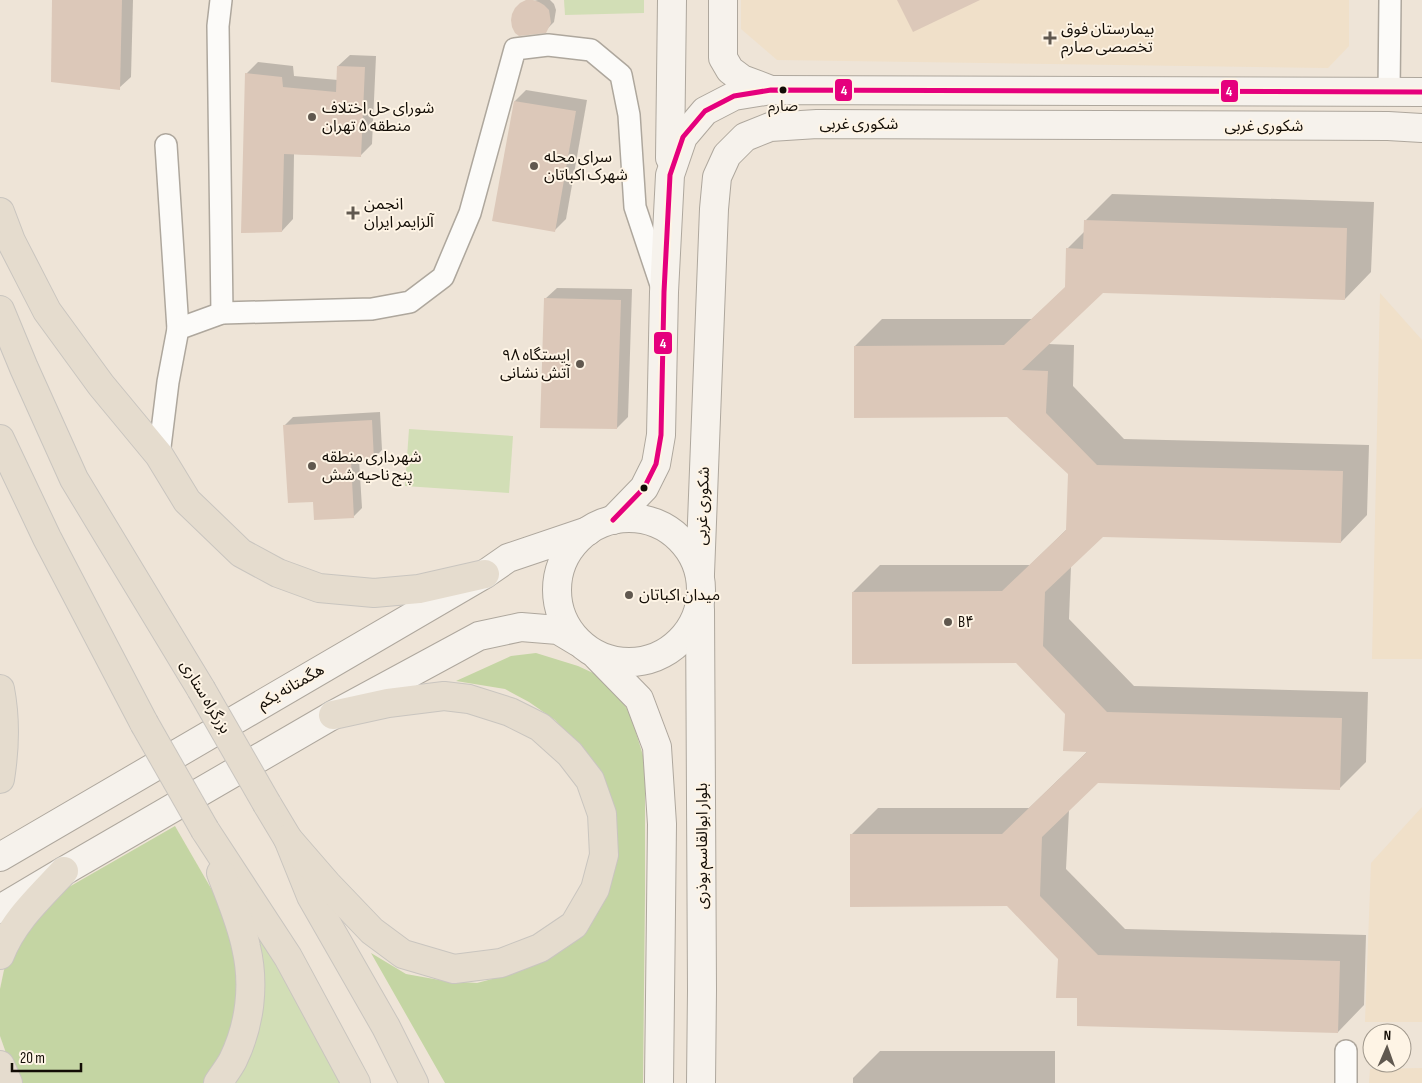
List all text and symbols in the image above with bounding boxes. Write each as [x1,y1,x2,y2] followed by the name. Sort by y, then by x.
[1061,20,1154,59] place label: بیمارستان فوق تخصصی صارم
[1043,31,1057,45] marker: بیمارستان فوق تخصصی صارم
[834,78,853,102] line badge: 4
[1220,79,1239,103] line badge: 4
[841,82,848,99] text: 4
[1226,83,1233,100] text: 4
[778,85,788,95] marker: صارم
[768,97,798,117] place label: صارم
[322,99,434,136] place label: شورای حل اختلاف منطقه ۵ تهران
[306,111,318,123] marker: شورای حل اختلاف منطقه ۵ تهران
[820,115,898,134] street label: شکوری غربی
[1225,117,1303,136] street label: شکوری غربی
[544,148,628,185] place label: سرای محله شهرک اکباتان
[528,160,540,172] marker: سرای محله شهرک اکباتان
[364,195,435,232] place label: انجمن آلزایمر ایران
[346,206,360,220] marker: انجمن آلزایمر ایران
[653,331,673,355] line badge: 4
[660,335,667,352] text: 4
[500,346,571,383] place label: ایستگاه ۹۸ آتش نشانی
[574,358,586,370] marker: ایستگاه ۹۸ آتش نشانی
[322,448,421,487] place label: شهرداری منطقه پنج ناحیه شش
[306,460,318,472] marker: شهرداری منطقه پنج ناحیه شش
[692,466,714,546] street label: شکوری غربی
[639,483,649,493] unlabelled marker
[639,586,720,605] place label: میدان اکباتان
[623,589,635,601] marker: میدان اکباتان
[958,613,974,632] place label: B۴
[942,616,954,628] marker: B۴
[176,657,234,737] street label: بزرگراه ستاری
[254,660,329,715] street label: هگمتانه یکم
[693,783,714,909] street label: بلوار ابوالقاسم بوذری
[1362,1023,1412,1073] north arrow
[1383,1027,1391,1044] text: N
[12,1040,81,1072] scale bar
[20,1049,45,1068] text: 20 m

